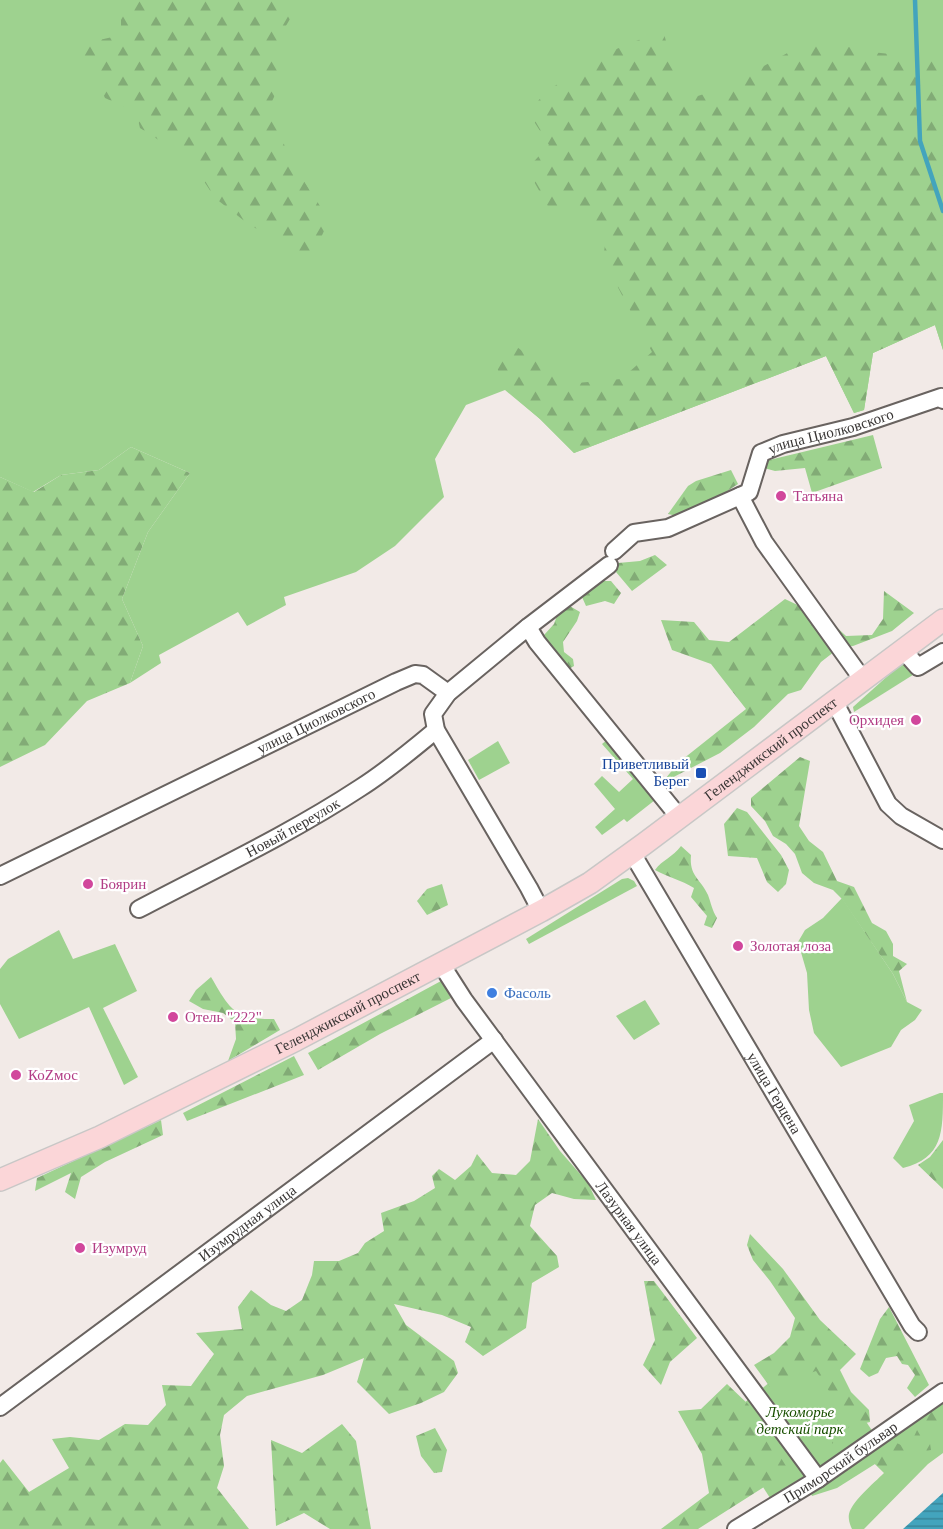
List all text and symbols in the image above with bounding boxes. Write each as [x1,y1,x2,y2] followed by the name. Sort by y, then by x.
[766,406,896,457] street label: улица Циолковского
[793,488,843,504] place label: Татьяна
[774,489,788,503] marker: Татьяна
[254,685,378,757] street label: улица Циолковского
[701,694,841,804] street label: Геленджикский проспект
[849,712,904,728] place label: Орхидея
[909,713,923,727] marker: Орхидея
[602,756,689,789] place label: Приветливый Берег
[694,766,708,780] marker: Приветливый Берег
[243,795,343,860] street label: Новый переулок
[100,876,146,892] place label: Боярин
[81,877,95,891] marker: Боярин
[750,938,832,954] place label: Золотая лоза
[731,939,745,953] marker: Золотая лоза
[272,968,423,1057] street label: Геленджикский проспект
[504,985,551,1001] place label: Фасоль
[485,986,499,1000] marker: Фасоль
[185,1009,262,1025] place label: Отель "222"
[166,1010,180,1024] marker: Отель "222"
[744,1049,805,1137] street label: улица Герцена
[28,1067,78,1083] place label: КоZмос
[9,1068,23,1082] marker: КоZмос
[593,1178,665,1268] street label: Лазурная улица
[195,1182,299,1265] street label: Изумрудная улица
[92,1240,147,1256] place label: Изумруд
[73,1241,87,1255] marker: Изумруд
[756,1404,844,1437] park label: Лукоморье детский парк
[781,1418,900,1506] street label: Приморский бульвар

